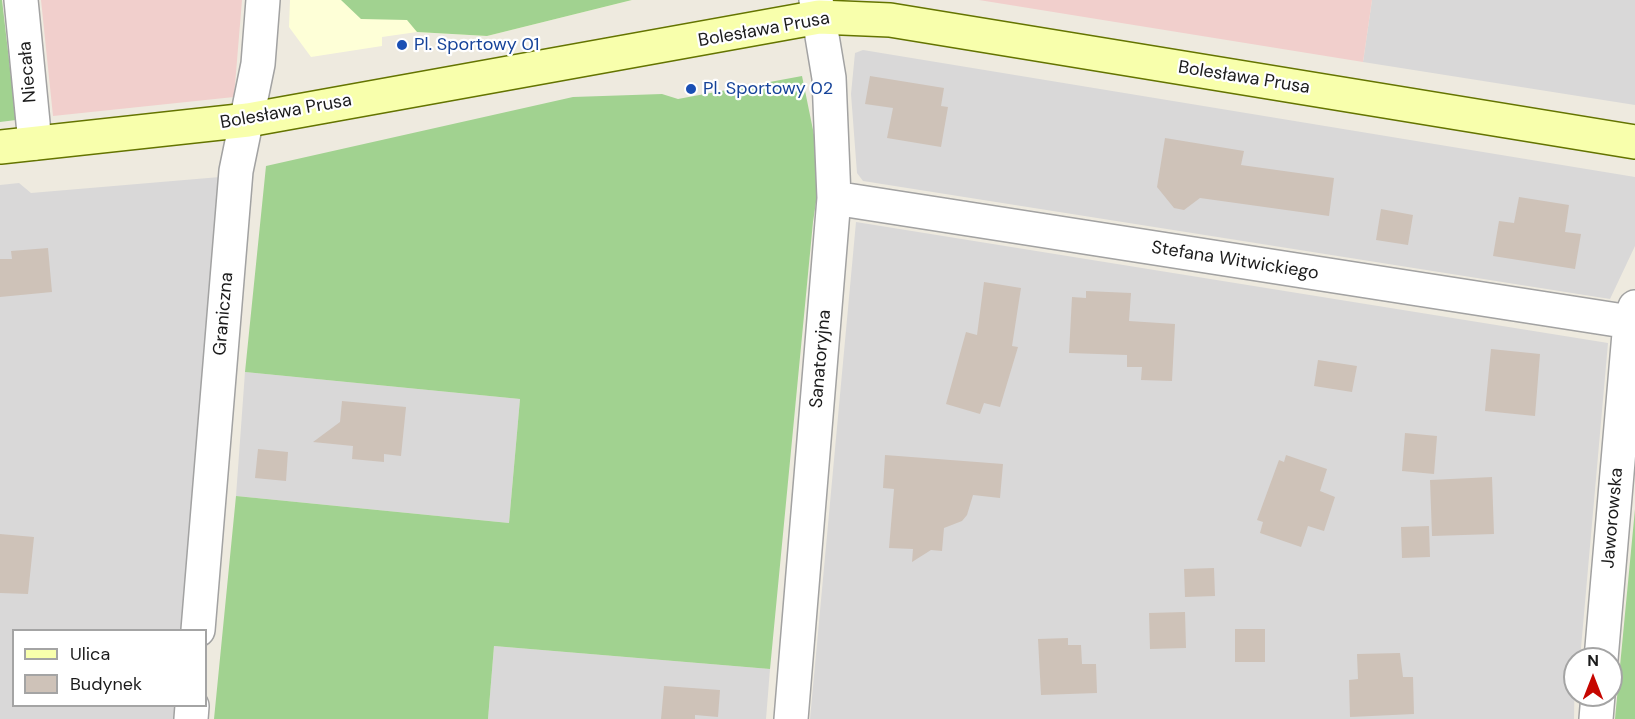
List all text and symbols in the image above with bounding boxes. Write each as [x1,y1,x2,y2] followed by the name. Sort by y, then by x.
[697,8,831,52] street label: Bolesława Prusa
[414,34,539,56] place label: Pl. Sportowy 01
[395,38,409,52] marker: Pl. Sportowy 01
[15,40,41,104] street label: Niecała
[1177,57,1311,99] street label: Bolesława Prusa
[703,78,833,100] place label: Pl. Sportowy 02
[684,82,698,96] marker: Pl. Sportowy 02
[219,90,353,134] street label: Bolesława Prusa
[1150,237,1320,285] street label: Stefana Witwickiego
[210,272,238,356] street label: Graniczna
[806,309,836,409] street label: Sanatoryjna
[1598,467,1628,569] street label: Jaworowska
[12,629,207,707] legend
[70,642,110,666] text: Ulica
[1563,647,1623,707] north arrow
[1587,650,1599,671] text: N
[70,672,142,696] text: Budynek

